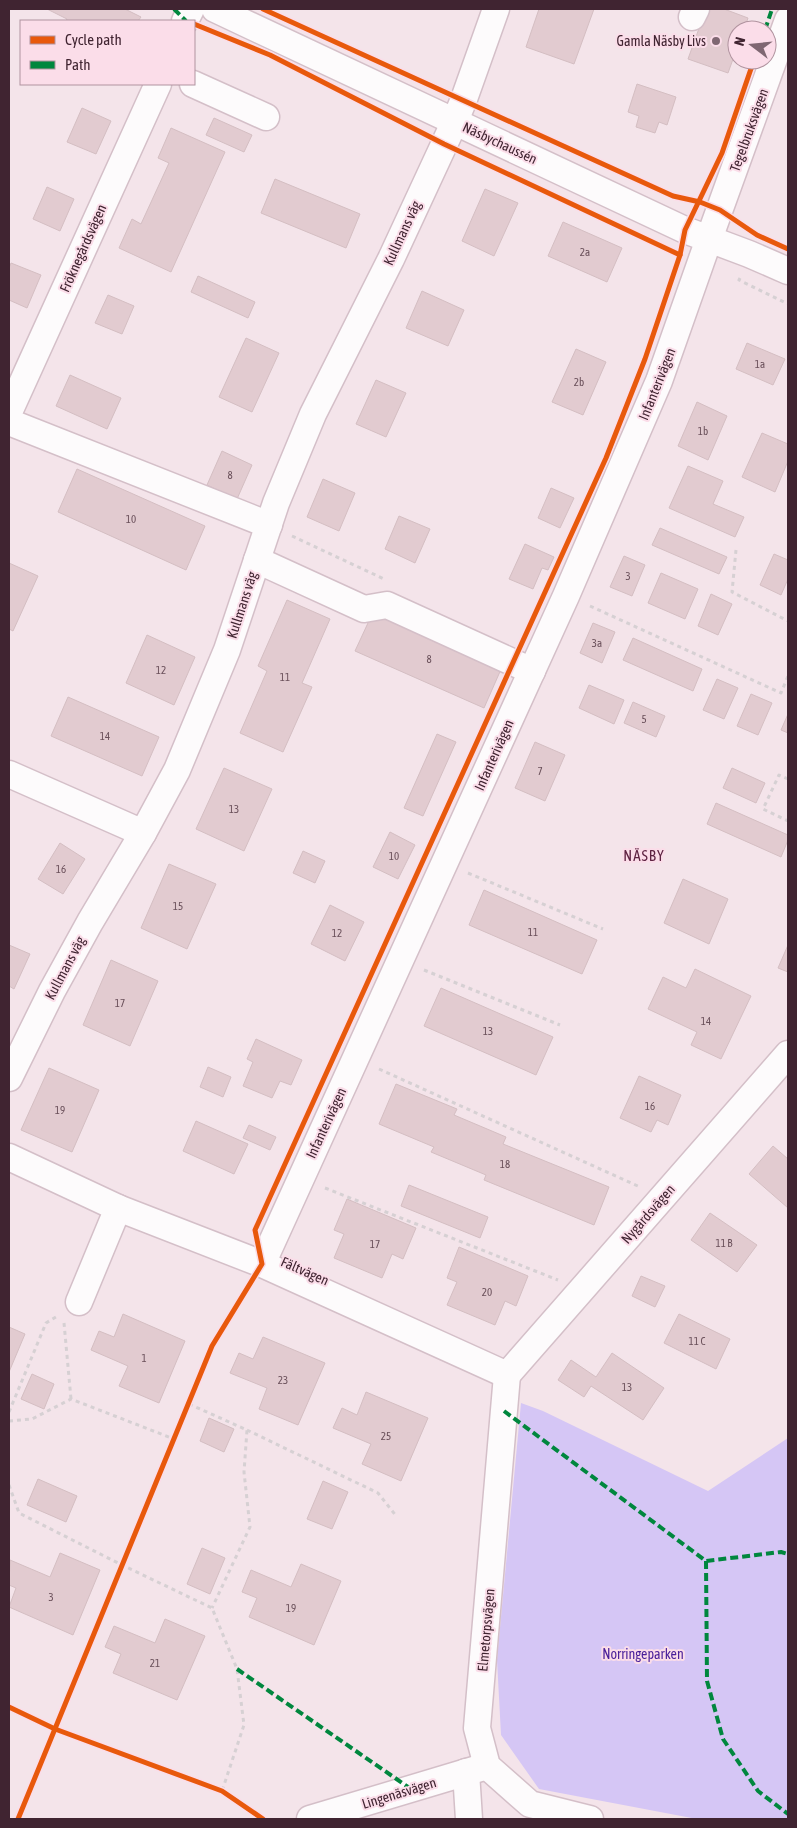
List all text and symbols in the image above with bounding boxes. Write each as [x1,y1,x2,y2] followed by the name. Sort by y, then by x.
[20,20,195,85] legend
[727,20,777,70] north arrow
[65,31,122,48] text: Cycle path
[617,33,706,49] place label: Gamla Näsby Livs
[710,35,722,47] marker: Gamla Näsby Livs
[731,35,748,48] text: N
[65,56,91,73] text: Path
[727,86,771,174] street label: Tegelbruksvägen
[460,119,540,167] street label: Näsbychaussén
[380,198,424,268] street label: Kullmans väg
[56,202,110,294] street label: Fröknegårdsvägen
[580,246,590,258] house number: 2a
[635,346,679,422] street label: Infanterivägen
[755,358,765,370] house number: 1a
[574,376,584,388] house number: 2b
[698,425,708,437] house number: 1b
[227,469,233,481] house number: 8
[126,513,136,525] house number: 10
[224,570,260,640] street label: Kullmans väg
[625,570,631,582] house number: 3
[592,637,602,649] house number: 3a
[426,653,432,665] house number: 8
[156,664,166,676] house number: 12
[280,671,290,683] house number: 11
[641,713,647,725] house number: 5
[471,717,517,793] street label: Infanterivägen
[100,730,110,742] house number: 14
[537,765,543,777] house number: 7
[229,803,239,815] house number: 13
[623,847,665,864] district label: NÄSBY
[389,850,399,862] house number: 10
[56,863,66,875] house number: 16
[173,900,183,912] house number: 15
[528,926,538,938] house number: 11
[332,927,342,939] house number: 12
[42,934,88,1002] street label: Kullmans väg
[115,997,125,1009] house number: 17
[701,1015,711,1027] house number: 14
[483,1025,493,1037] house number: 13
[303,1085,349,1161] street label: Infanterivägen
[645,1100,655,1112] house number: 16
[55,1104,65,1116] house number: 19
[500,1158,510,1170] house number: 18
[618,1181,678,1247] street label: Nygårdsvägen
[715,1237,733,1249] house number: 11 B
[370,1238,380,1250] house number: 17
[279,1253,331,1289] street label: Fältvägen
[482,1286,492,1298] house number: 20
[689,1335,705,1347] house number: 11 C
[141,1352,147,1364] house number: 1
[278,1374,288,1386] house number: 23
[622,1381,632,1393] house number: 13
[381,1430,391,1442] house number: 25
[474,1588,498,1672] street label: Elmetorpsvägen
[48,1591,54,1603] house number: 3
[286,1602,296,1614] house number: 19
[602,1646,684,1662] park label: Norringeparken
[150,1657,160,1669] house number: 21
[360,1774,438,1812] street label: Lingenäsvägen

